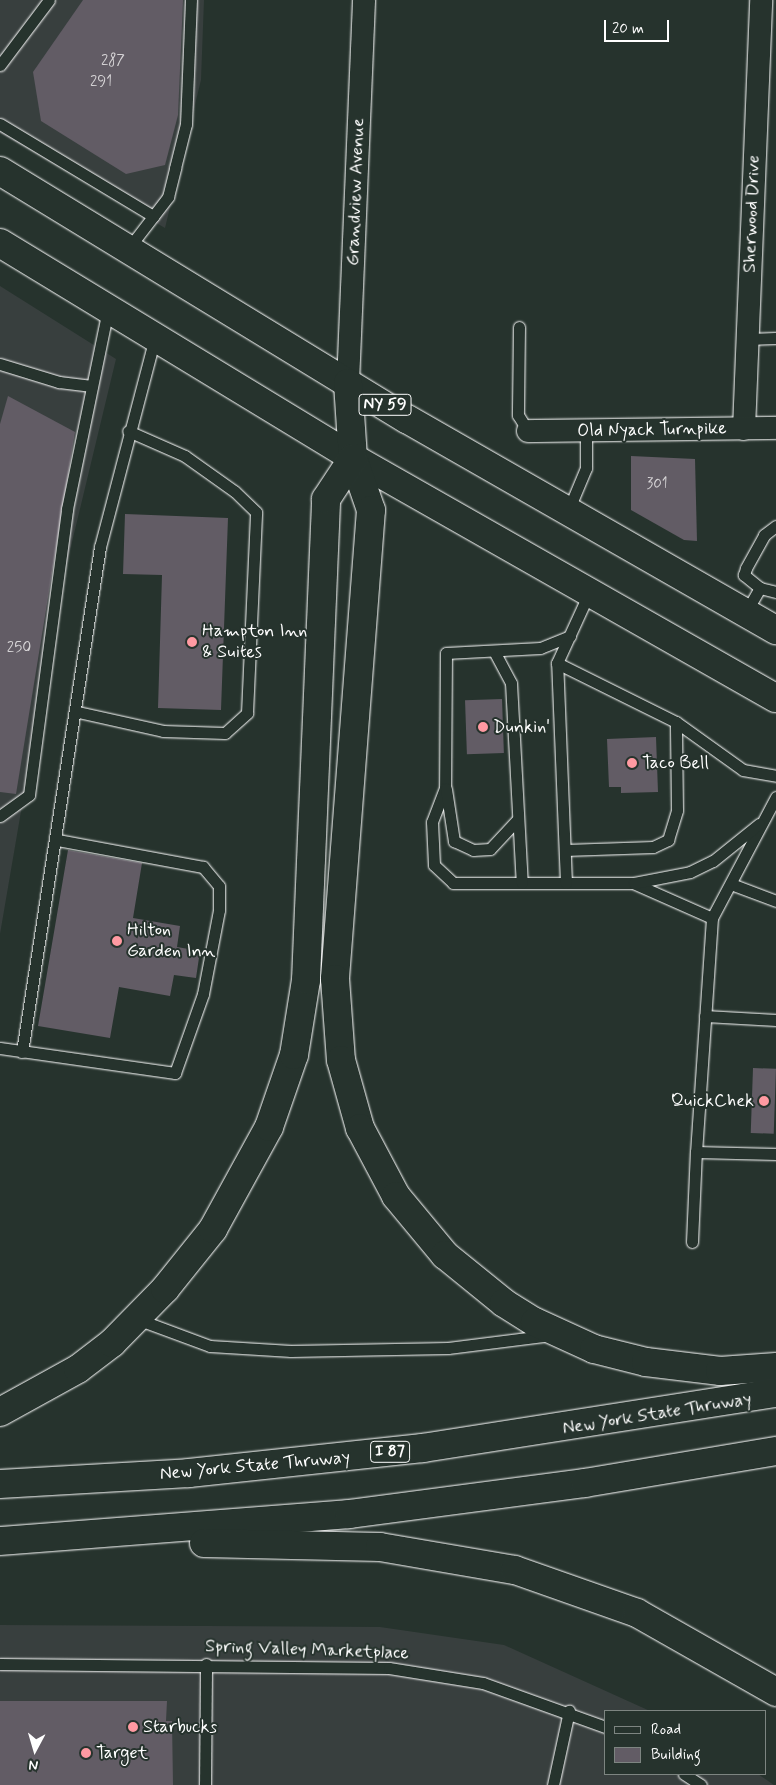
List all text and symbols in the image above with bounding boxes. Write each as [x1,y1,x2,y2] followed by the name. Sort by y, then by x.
[606,10,671,42] scale bar
[612,19,644,39] text: 20 m
[101,53,125,71] house number: 287
[90,74,112,92] house number: 291
[343,118,369,266] street label: Grandview Avenue
[739,155,765,273] street label: Sherwood Drive
[358,392,412,418] road number: NY 59
[577,418,727,442] street label: Old Nyack Turnpike
[646,476,668,494] house number: 301
[202,621,308,664] place label: Hampton Inn & Suites
[186,636,198,648] marker: Hampton Inn & Suites
[7,640,31,658] house number: 250
[493,716,550,738] place label: Dunkin'
[477,721,489,733] marker: Dunkin'
[642,752,708,774] place label: Taco Bell
[626,757,638,769] marker: Taco Bell
[127,920,215,962] place label: Hilton Garden Inn
[111,935,123,947] marker: Hilton Garden Inn
[671,1090,754,1112] place label: QuickChek
[758,1095,770,1107] marker: QuickChek
[562,1389,752,1439] street label: New York State Thruway
[370,1438,410,1465] road number: I 87
[160,1447,350,1485] street label: New York State Thruway
[206,1636,408,1664] street label: Spring Valley Marketplace
[604,1710,766,1775] legend
[143,1716,217,1738] place label: Starbucks
[651,1720,681,1740] text: Road
[127,1721,139,1733] marker: Starbucks
[10,1725,60,1775] north arrow
[96,1742,148,1764] place label: Target
[651,1745,701,1765] text: Building
[80,1747,92,1759] marker: Target
[28,1755,39,1774] text: N

